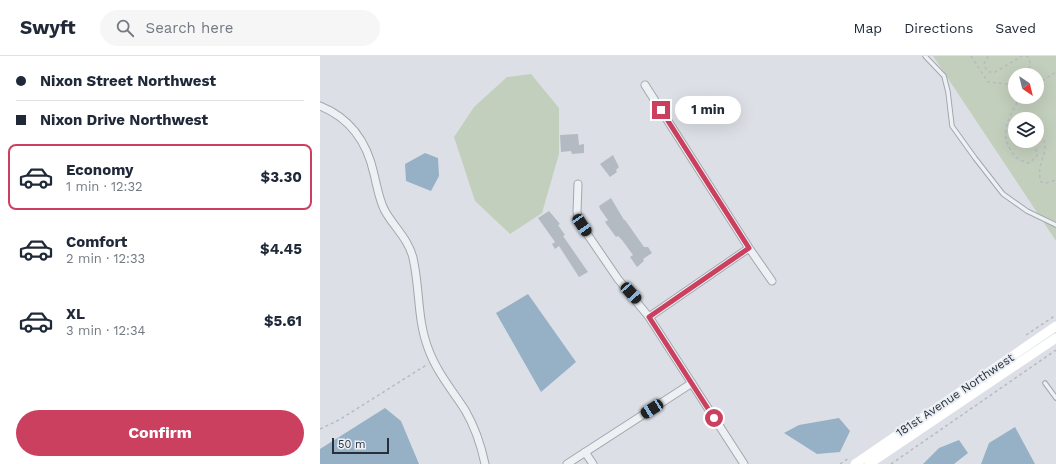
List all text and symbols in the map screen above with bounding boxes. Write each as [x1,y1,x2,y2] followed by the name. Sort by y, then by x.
[100,10,380,46] search box
[20,16,76,39] text: Swyft
[114,17,136,39] icon: search
[146,19,234,37] text: Search here
[854,20,882,36] text: Map
[904,20,973,36] text: Directions
[995,20,1036,36] text: Saved
[1008,68,1044,104] north arrow
[1008,68,1044,148] map controls
[40,72,216,90] text: Nixon Street Northwest
[675,96,741,124] callout: 1 min
[652,101,670,119] route end
[691,102,725,117] text: 1 min
[40,111,208,129] text: Nixon Drive Northwest
[1008,112,1044,148] button: layers
[18,159,54,195] icon: car
[66,161,133,179] text: Economy
[261,168,302,186] text: $3.30
[66,179,143,194] text: 1 min · 12:32
[570,212,594,238] car
[18,231,54,267] icon: car
[66,233,127,251] text: Comfort
[260,240,302,258] text: $4.45
[66,251,145,266] text: 2 min · 12:33
[619,280,643,306] car
[18,303,54,339] icon: car
[66,305,85,323] text: XL
[264,312,302,330] text: $5.61
[66,323,145,338] text: 3 min · 12:34
[893,350,1017,440] street label: 181st Avenue Northwest
[639,397,665,421] car
[705,409,723,427] route start
[16,410,304,456] button: Confirm
[332,436,389,455] scale bar
[338,438,365,451] text: 50 m

